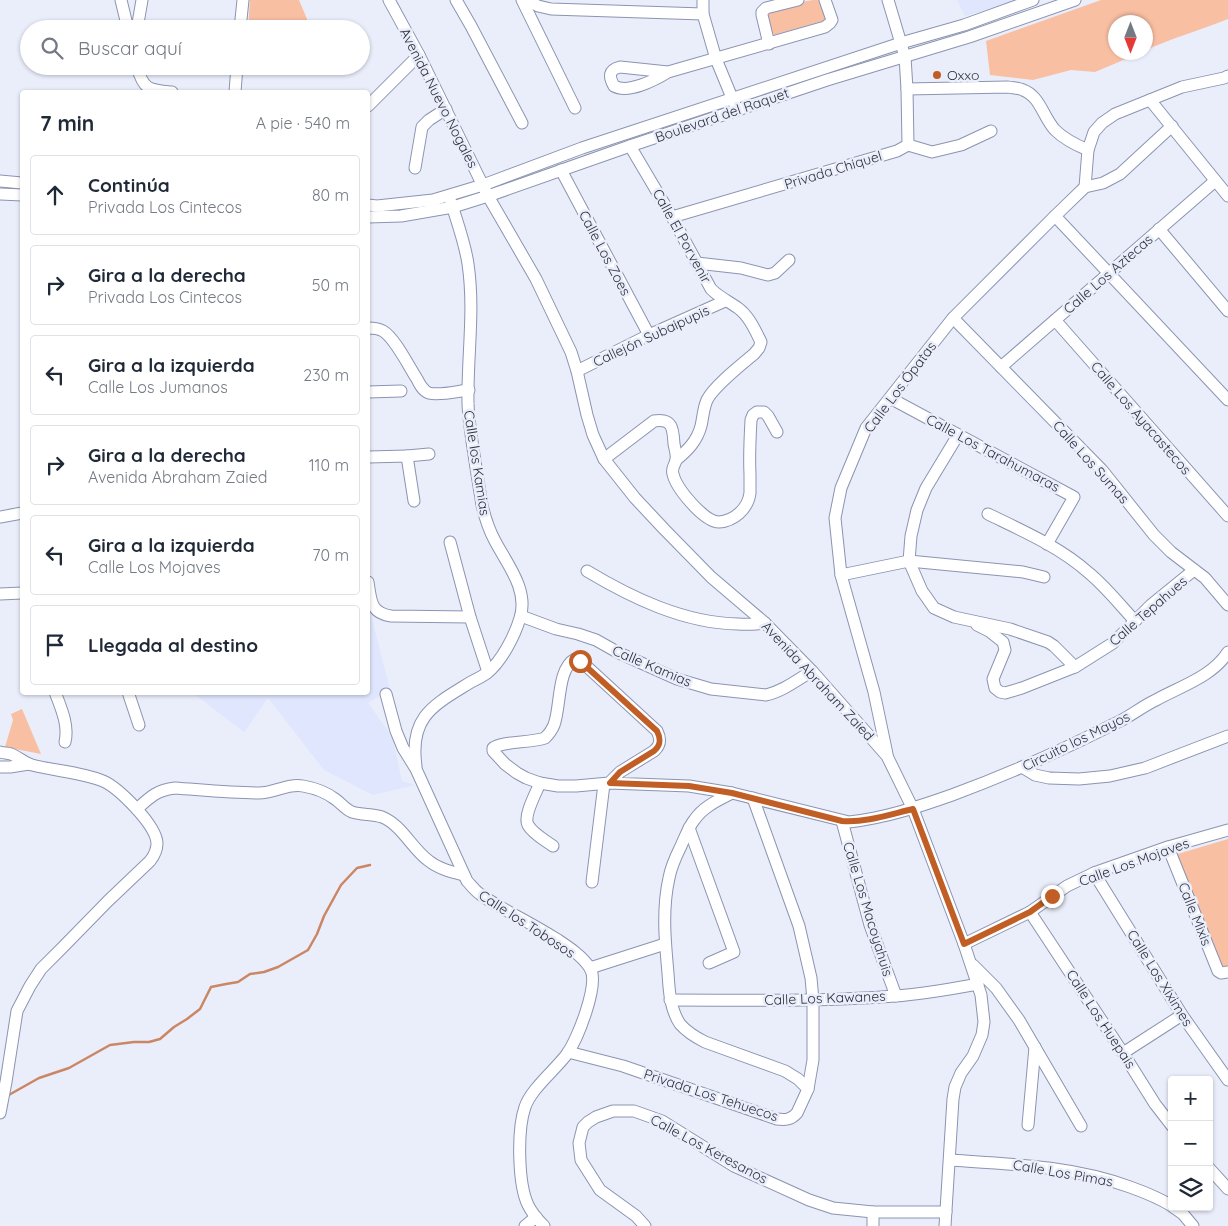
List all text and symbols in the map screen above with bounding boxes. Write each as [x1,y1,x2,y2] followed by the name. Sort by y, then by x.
[1108,15,1153,60] north arrow
[20,20,370,75] search box
[396,25,482,171] street label: Avenida Nuevo Nogales
[38,34,66,62] icon: search
[78,36,182,60] text: Buscar aquí
[947,66,979,84] place label: Oxxo
[931,69,943,81] marker: Oxxo
[653,84,791,146] street label: Boulevard del Raquet
[40,110,94,136] text: 7 min
[256,113,350,133] text: A pie · 540 m
[782,147,884,193] street label: Privada Chiquel
[88,173,170,197] text: Continúa
[41,181,69,209] icon: ahead
[312,185,349,205] text: 80 m
[649,186,716,287] street label: Calle El Porvenir
[88,197,242,217] text: Privada Los Cintecos
[575,207,635,299] street label: Calle Los Zoes
[1060,230,1156,318] street label: Calle Los Aztecas
[88,263,246,287] text: Gira a la derecha
[41,271,69,299] icon: right
[312,275,349,295] text: 50 m
[88,287,242,307] text: Privada Los Cintecos
[590,301,712,371] street label: Callejón Subaipupis
[860,338,940,436] street label: Calle Los Ópatas
[88,353,255,377] text: Gira a la izquierda
[1087,358,1195,478] street label: Calle Los Ayacastecos
[41,361,69,389] icon: left
[303,365,349,385] text: 230 m
[88,377,228,397] text: Calle Los Jumanos
[460,409,494,517] street label: Calle los Kamias
[923,410,1063,496] street label: Calle Los Tarahumaras
[1049,417,1133,507] street label: Calle Los Sumas
[88,443,246,467] text: Gira a la derecha
[41,451,69,479] icon: right
[309,455,349,475] text: 110 m
[88,467,267,487] text: Avenida Abraham Zaied
[88,533,255,557] text: Gira a la izquierda
[41,541,69,569] icon: left
[312,545,349,565] text: 70 m
[88,557,220,577] text: Calle Los Mojaves
[1105,572,1191,650] street label: Calle Tepahues
[758,617,878,745] street label: Avenida Abraham Zaied
[41,631,69,659] icon: arrive
[88,633,258,657] text: Llegada al destino
[610,641,694,691] street label: Calle Kamias
[569,650,592,673] route start
[1019,707,1133,775] street label: Circuito los Mayos
[1076,834,1192,890] street label: Calle Los Mojaves
[839,840,897,978] street label: Calle Los Macoyahuis
[1174,880,1216,948] street label: Calle Mixis
[1041,885,1064,908] route end
[475,886,579,962] street label: Calle los Tobosos
[1123,926,1197,1030] street label: Calle Los Xiximes
[1062,966,1140,1072] street label: Calle Los Huepais
[764,987,886,1009] street label: Calle Los Kawanes
[641,1065,781,1125] street label: Privada Los Tehuecos
[1168,1076,1213,1211] map controls
[1168,1076,1213,1121] button: +
[647,1110,771,1188] street label: Calle Los Keresanos
[1168,1121,1213,1166] button: −
[1012,1155,1114,1191] street label: Calle Los Pimas
[1168,1166,1213,1211] button: layers

